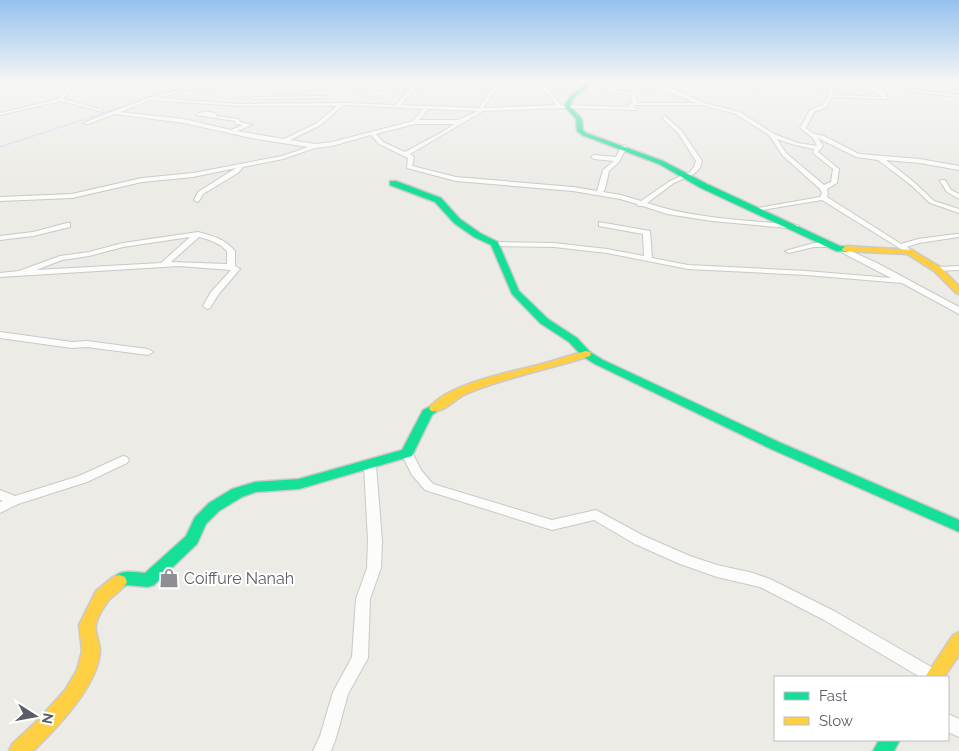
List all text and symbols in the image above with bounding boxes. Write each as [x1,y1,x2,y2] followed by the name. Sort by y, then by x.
[158,567,180,589] shop icon: Coiffure Nanah
[184,569,294,588] place label: Coiffure Nanah
[774,676,949,741] legend
[819,687,847,705] text: Fast
[10,691,60,741] north arrow
[39,712,57,725] text: N
[819,712,853,730] text: Slow

